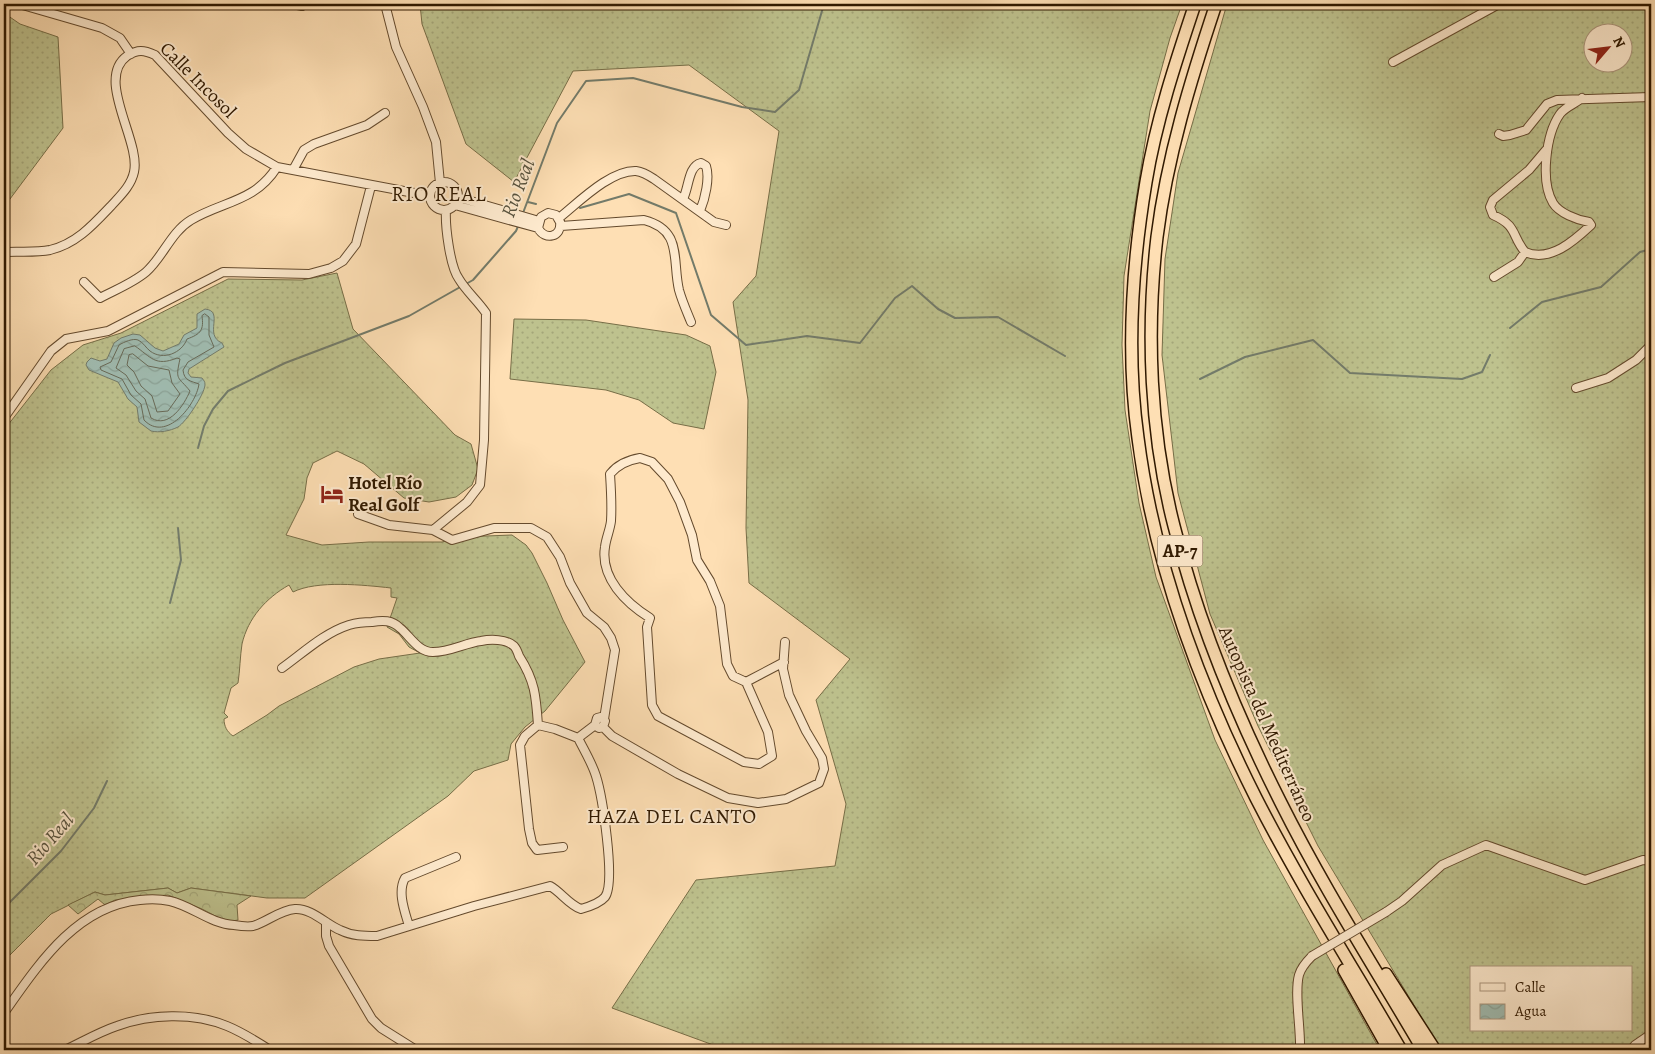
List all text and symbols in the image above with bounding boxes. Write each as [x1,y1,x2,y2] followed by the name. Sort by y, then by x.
[1582,22,1632,72] north arrow
[1608,33,1630,51] text: N
[154,36,242,124] street label: Calle Incosol
[495,155,541,221] water label: Rio Real
[391,180,487,208] district label: RIO REAL
[348,470,423,518] place label: Hotel Río Real Golf
[319,481,345,507] hotel icon: Hotel Río Real Golf
[1158,536,1202,566] road number: AP-7
[1212,621,1322,826] street label: Autopista del Mediterráneo
[587,803,757,830] district label: HAZA DEL CANTO
[20,807,80,871] water label: Rio Real
[1470,966,1632,1032] legend
[1515,977,1546,997] text: Calle
[1514,1001,1546,1021] text: Agua

